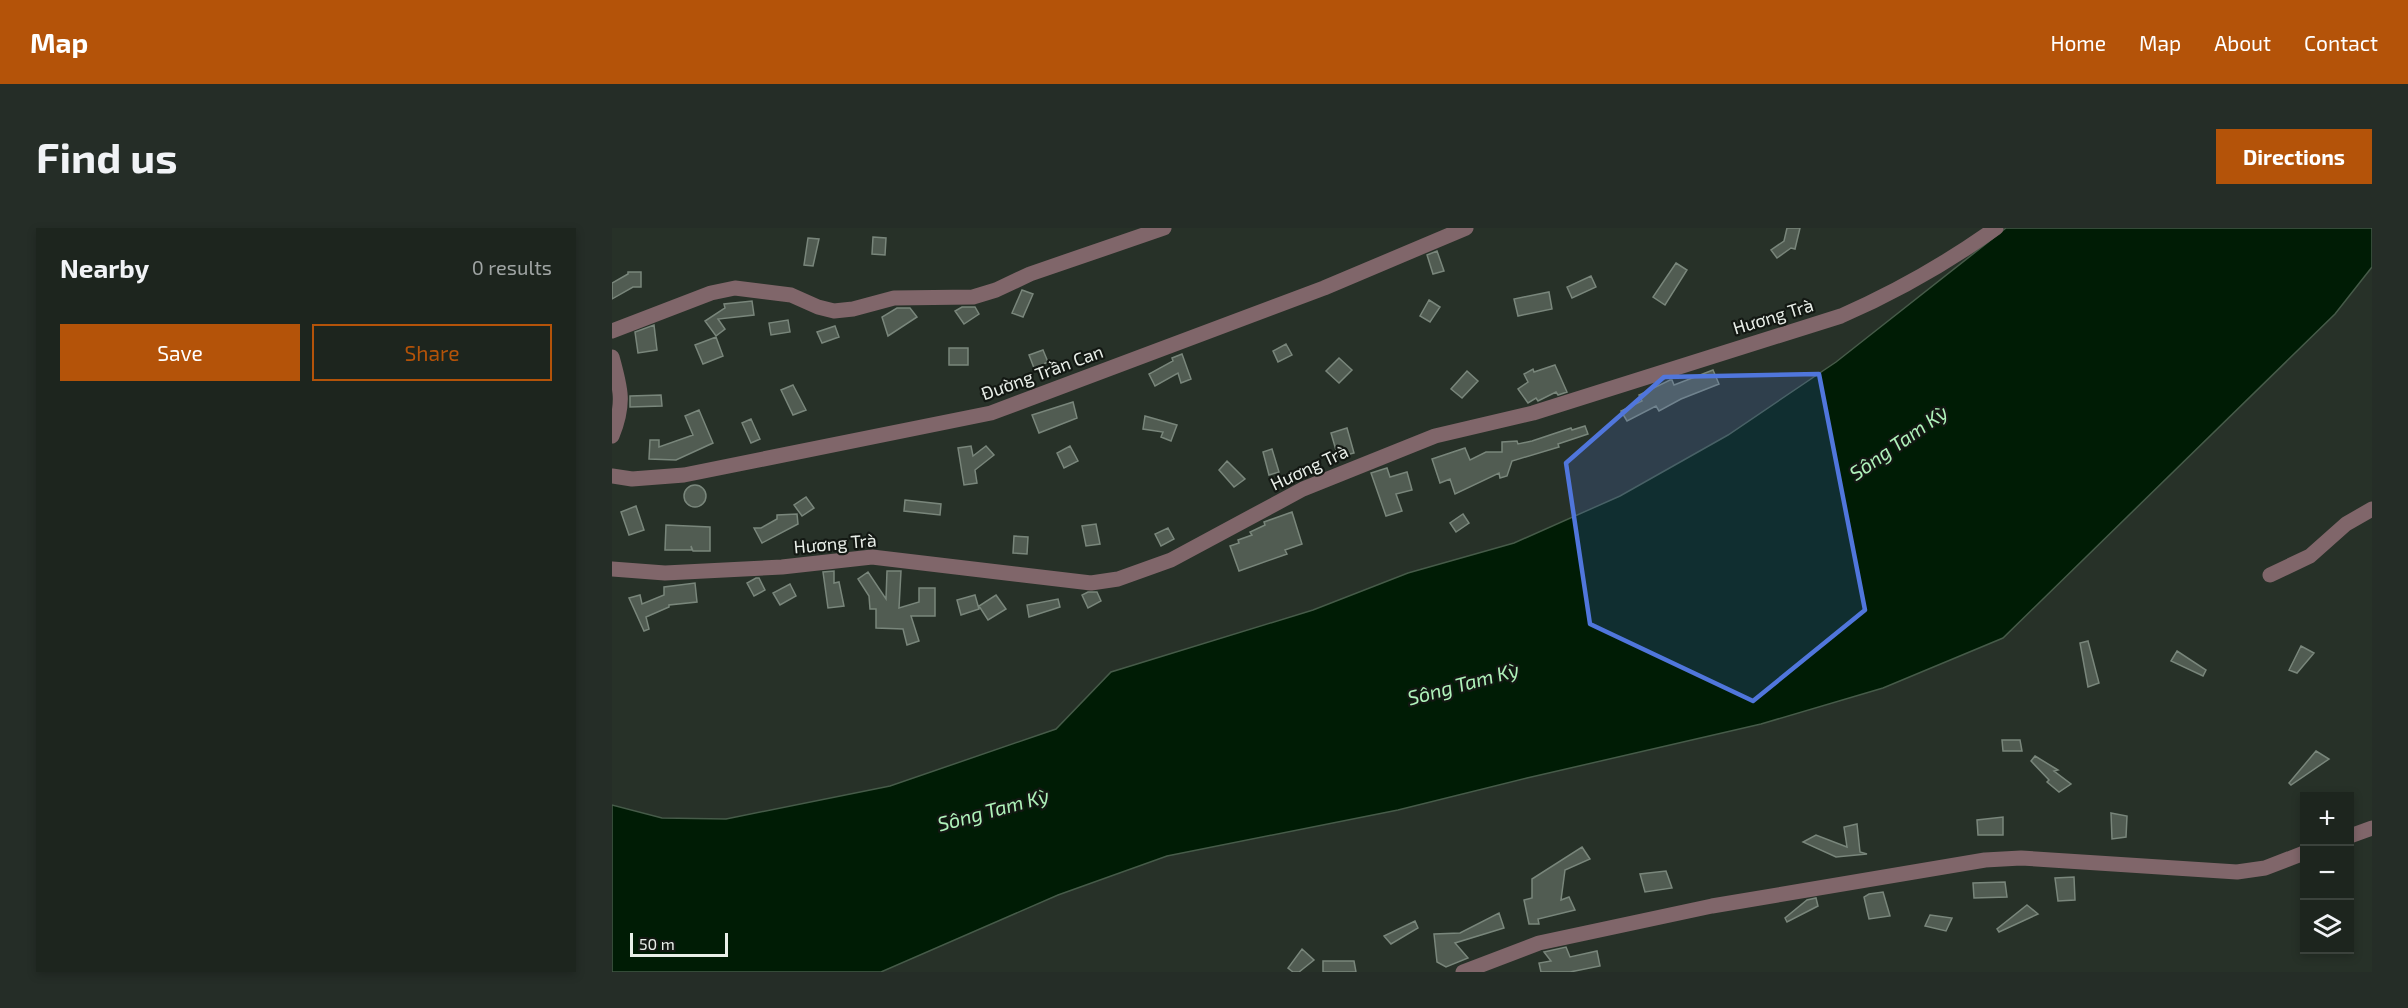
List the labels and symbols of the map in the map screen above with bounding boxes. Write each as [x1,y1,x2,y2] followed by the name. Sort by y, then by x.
[1730,293,1816,339] street label: Hương Trà
[978,340,1106,404] street label: Đường Trần Can
[1844,399,1953,485] water label: Sông Tam Kỳ
[1267,439,1351,495] street label: Hương Trà
[793,528,877,558] street label: Hương Trà
[1405,657,1522,710] water label: Sông Tam Kỳ
[935,783,1052,836] water label: Sông Tam Kỳ
[630,930,728,958] scale bar

